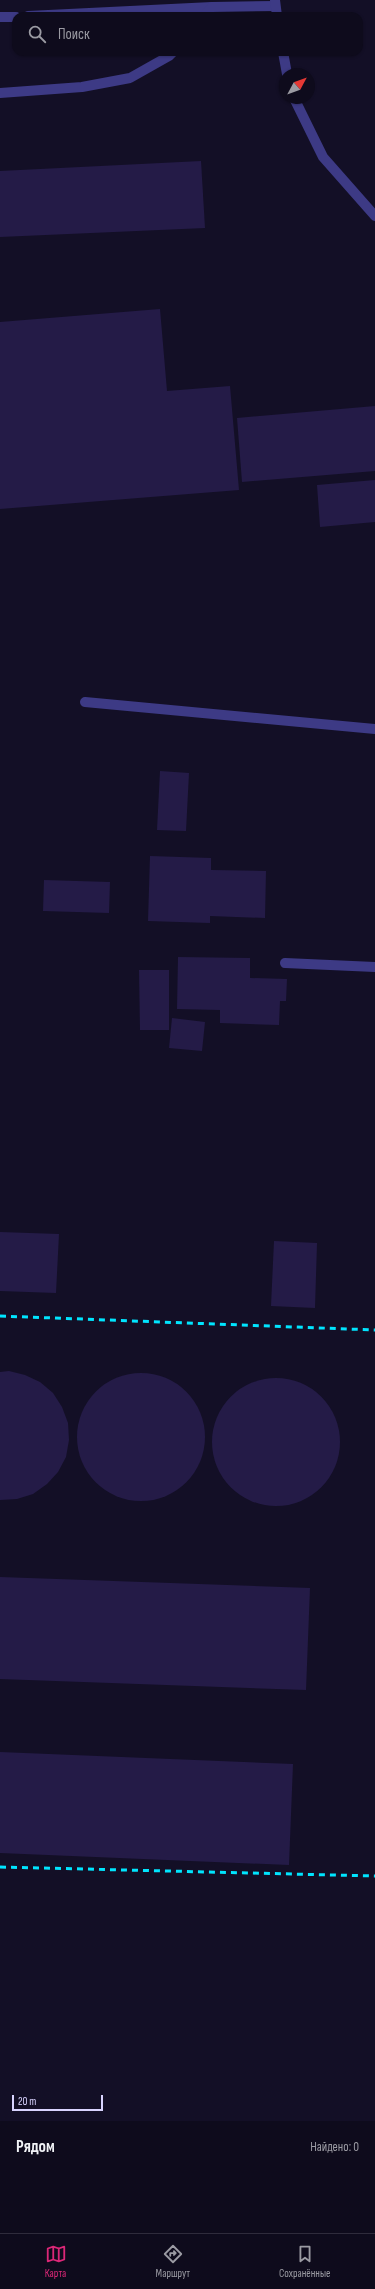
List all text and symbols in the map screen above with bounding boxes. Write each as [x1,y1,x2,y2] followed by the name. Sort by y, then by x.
[12,12,363,56] search box
[26,23,48,45] icon: search
[58,25,90,44] text: Поиск
[279,68,315,104] north arrow
[12,2093,103,2112] scale bar
[18,2095,36,2108] text: 20 m
[16,2137,55,2157] text: Рядом
[310,2139,359,2155] text: Найдено: 0
[45,2243,67,2280] tab: Карта
[156,2243,190,2280] tab: Маршрут
[279,2243,330,2280] tab: Сохранённые

